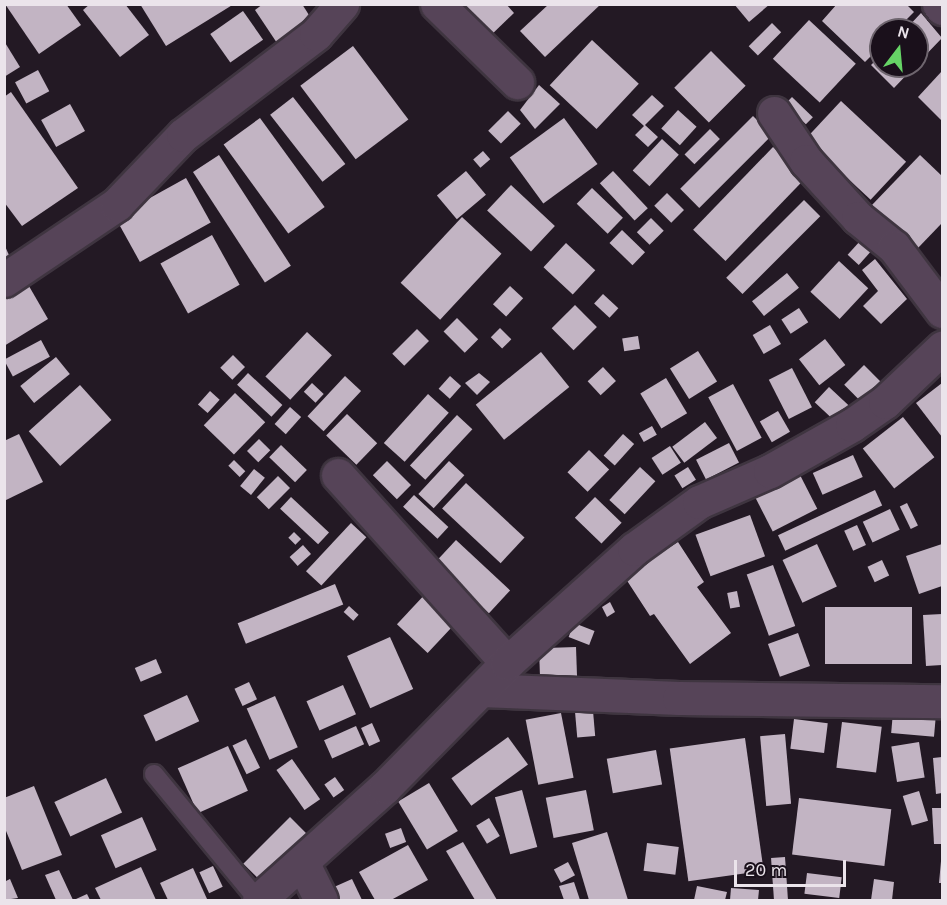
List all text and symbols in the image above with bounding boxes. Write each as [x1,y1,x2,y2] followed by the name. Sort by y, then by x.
[869,18,929,78] north arrow
[895,21,912,43] text: N
[737,848,850,886] scale bar
[745,859,787,881] text: 20 m

